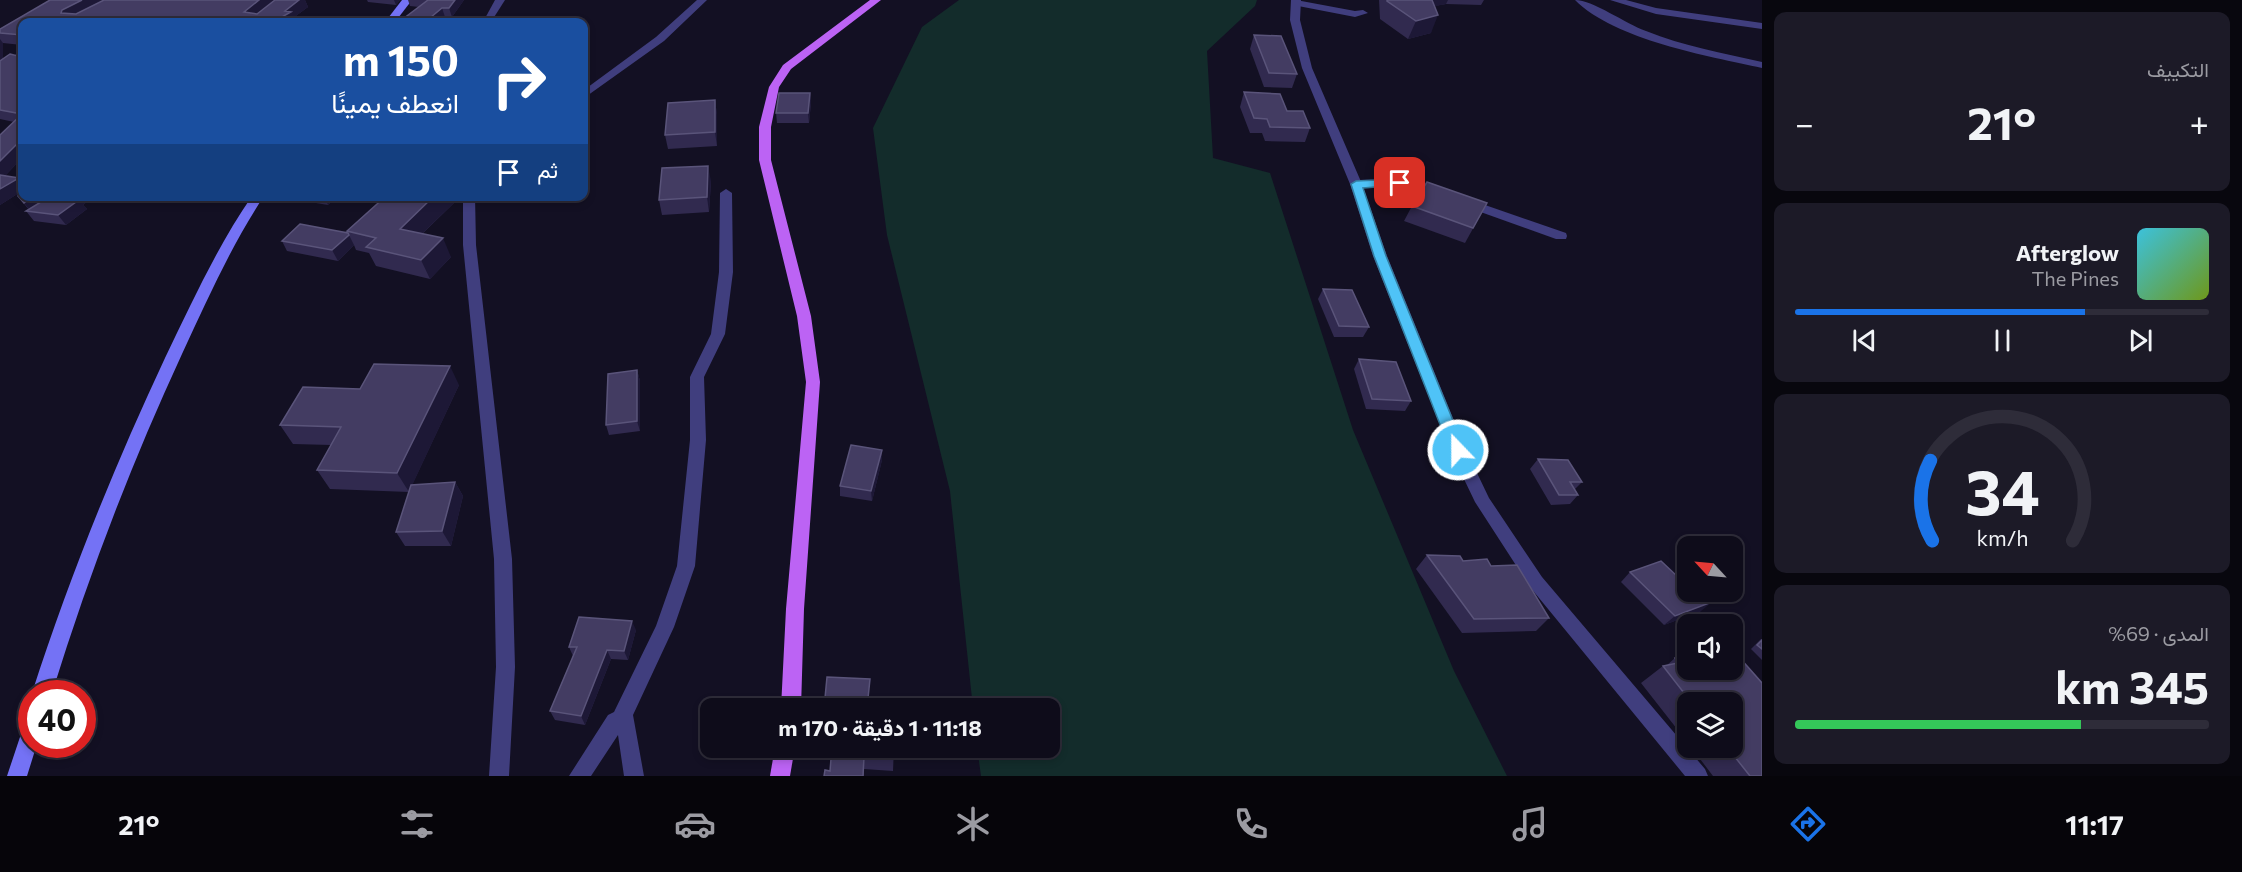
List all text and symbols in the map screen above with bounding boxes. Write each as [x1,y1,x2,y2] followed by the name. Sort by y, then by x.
[343,33,459,85] text: 150 m
[480,42,558,120] icon: right
[2147,57,2209,81] text: التكييف
[331,86,459,119] text: انعطف يمينًا
[1967,94,2036,149] text: 21°
[1795,102,1814,143] text: −
[2190,102,2209,143] text: +
[492,156,525,189] icon: arrive
[537,156,558,183] text: ثم
[1374,157,1425,208] pin
[1383,166,1416,199] icon: arrive
[2016,239,2119,266] text: Afterglow
[2032,266,2119,290] text: The Pines
[1848,324,1881,357] icon: previous
[1986,324,2019,357] icon: pause
[2124,324,2157,357] icon: next
[1426,418,1490,482] position arrow
[1965,452,2039,528] text: 34
[1976,524,2028,550] text: km/h
[1677,536,1743,602] north arrow
[1677,536,1743,758] map controls
[1677,614,1743,680] button: sound
[2108,621,2209,645] text: المدى · 69%
[2055,658,2209,713] text: 345 km
[18,680,96,758] speed limit sign: 40
[1677,692,1743,758] button: layers
[778,714,982,741] text: 11:18 · 1 دقيقة · 170 m
[396,803,438,845] icon: filters
[674,803,716,845] icon: car
[952,803,994,845] icon: climate
[1230,803,1272,845] icon: phone
[1509,803,1551,845] icon: music
[1787,803,1829,845] icon: directions
[118,808,159,841] text: 21°
[2065,808,2124,841] text: 11:17

